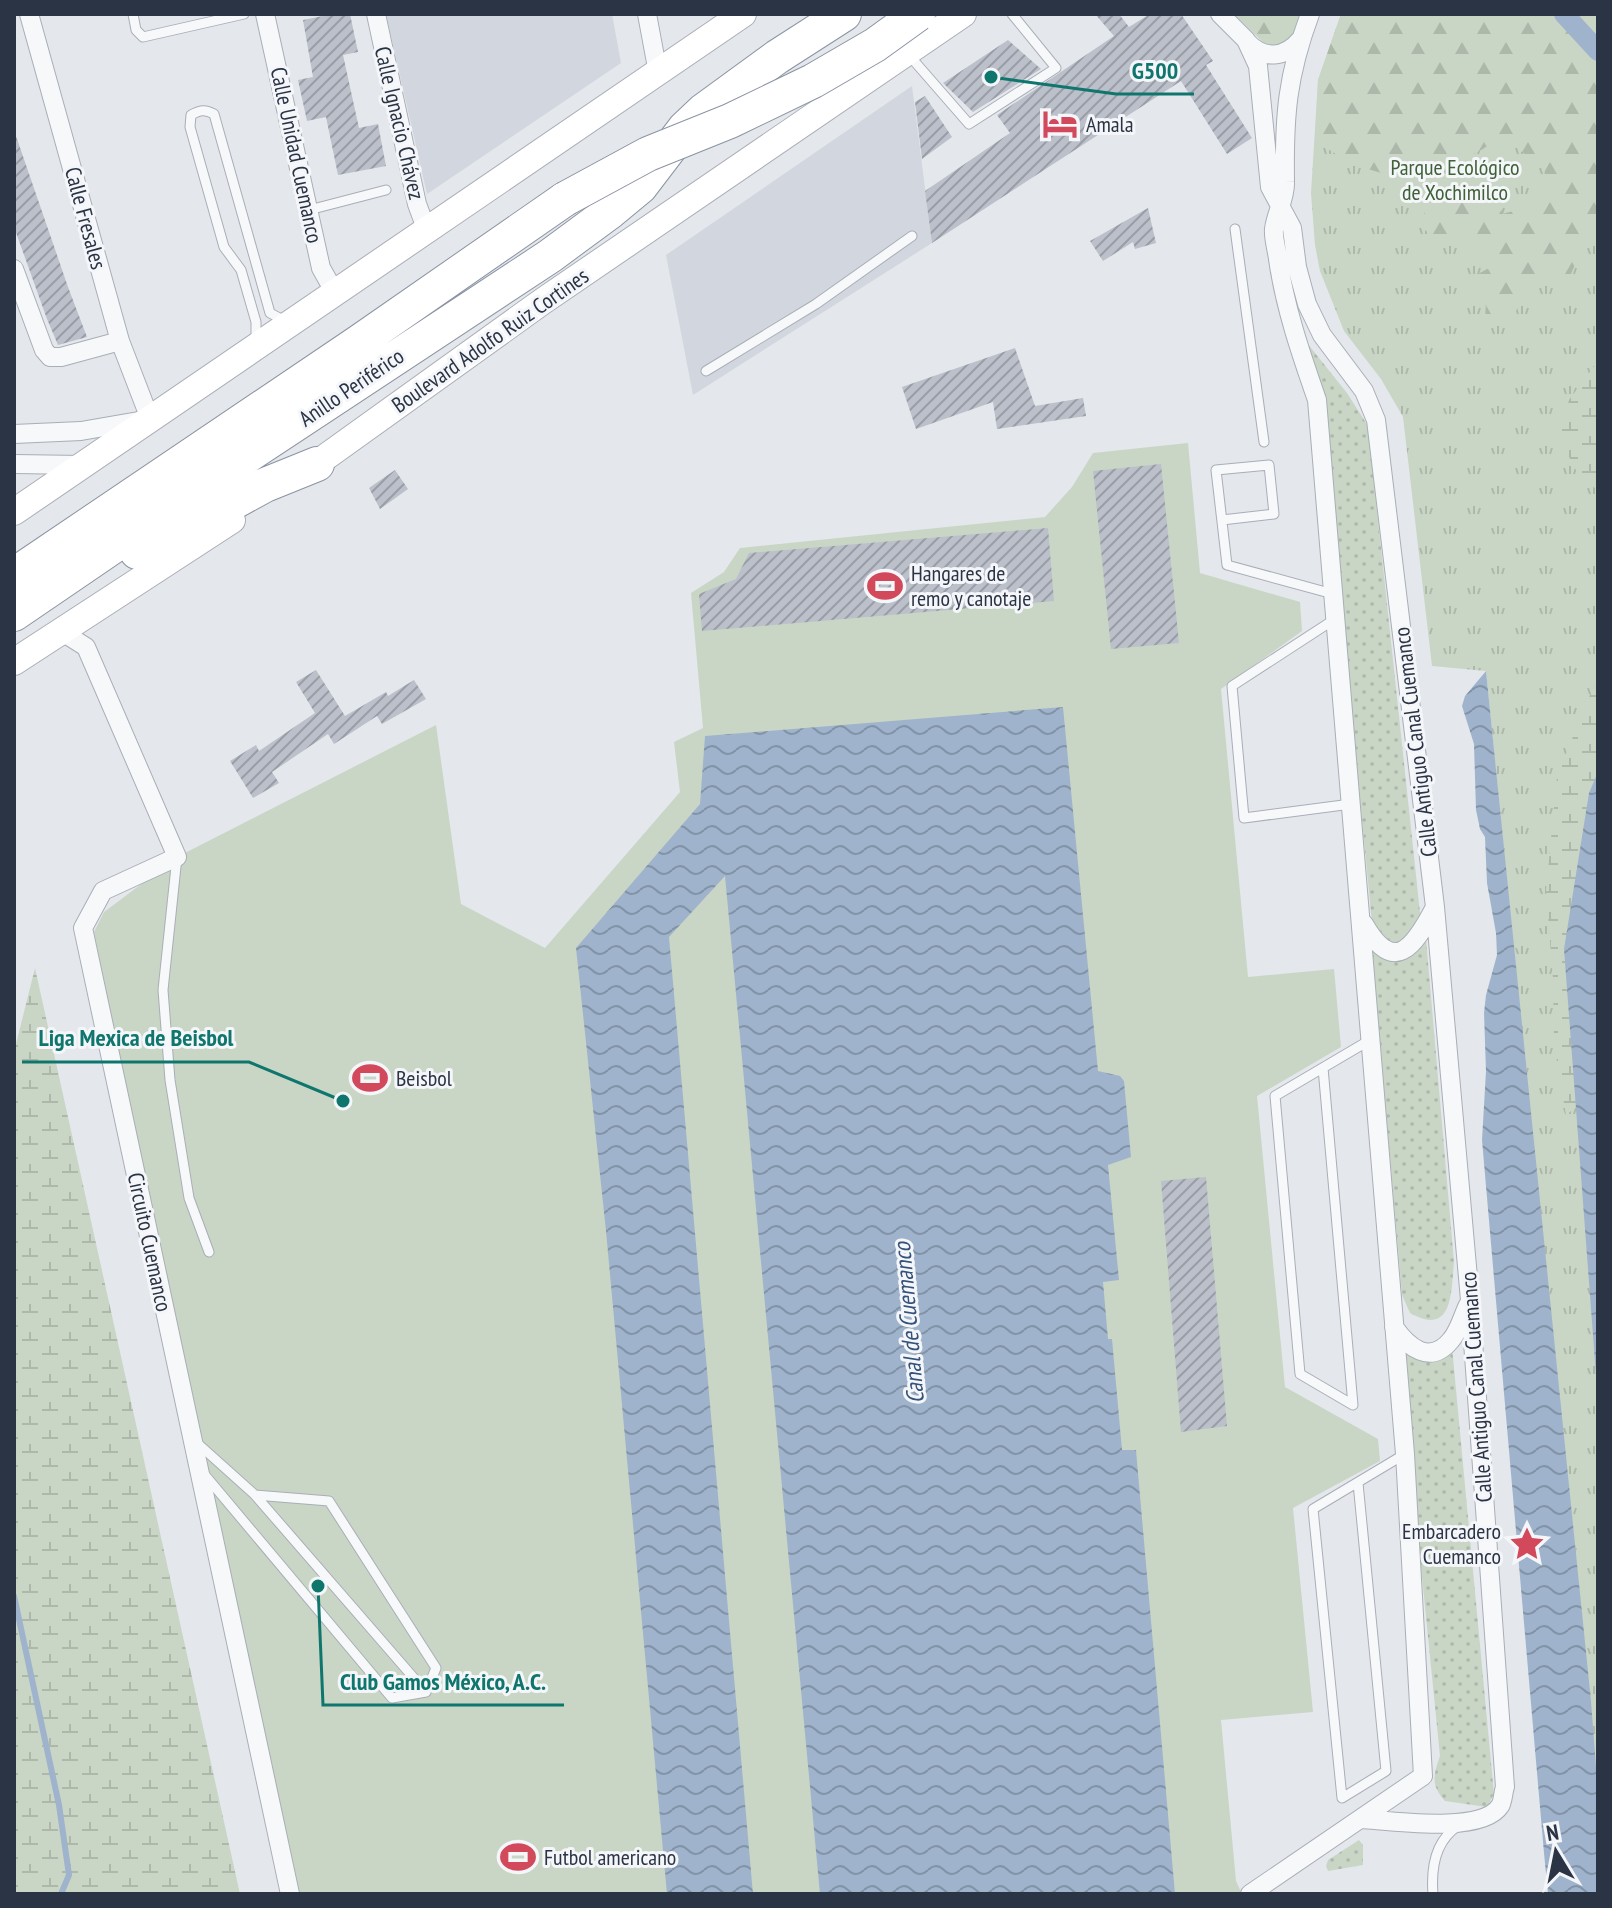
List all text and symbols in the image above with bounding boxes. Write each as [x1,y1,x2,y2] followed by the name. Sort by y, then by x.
[369,44,431,202] street label: Calle Ignacio Chávez
[1116,46,1194,94] callout: G500
[1132,55,1178,86] text: G500
[265,64,329,246] street label: Calle Unidad Cuemanco
[1041,105,1079,143] hotel icon: Amala
[1086,110,1133,138] place label: Amala
[1390,153,1520,206] park label: Parque Ecológico de Xochimilco
[59,164,113,272] street label: Calle Fresales
[386,261,594,419] street label: Boulevard Adolfo Ruiz Cortines
[293,342,409,432] street label: Anillo Periférico
[911,559,1031,612] place label: Hangares de remo y canotaje
[866,567,904,605] sports icon: Hangares de remo y canotaje
[1387,626,1443,858] street label: Calle Antiguo Canal Cuemanco
[22,1014,249,1062] callout: Liga Mexica de Beisbol
[39,1022,234,1053] text: Liga Mexica de Beisbol
[351,1059,389,1097] sports icon: Beisbol
[396,1064,453,1092] place label: Beisbol
[122,1170,178,1314] street label: Circuito Cuemanco
[886,1239,931,1405] water label: Canal de Cuemanco
[1454,1271,1498,1503] street label: Calle Antiguo Canal Cuemanco
[1402,1517,1501,1570] place label: Embarcadero Cuemanco
[1508,1525,1546,1563] place icon: Embarcadero Cuemanco
[323,1657,564,1705] callout: Club Gamos México, A.C.
[340,1666,546,1697] text: Club Gamos México, A.C.
[1516,1812,1596,1892] north arrow
[1544,1817,1561,1847] text: N
[499,1838,537,1876] sports icon: Futbol americano
[544,1843,676,1871] place label: Futbol americano

